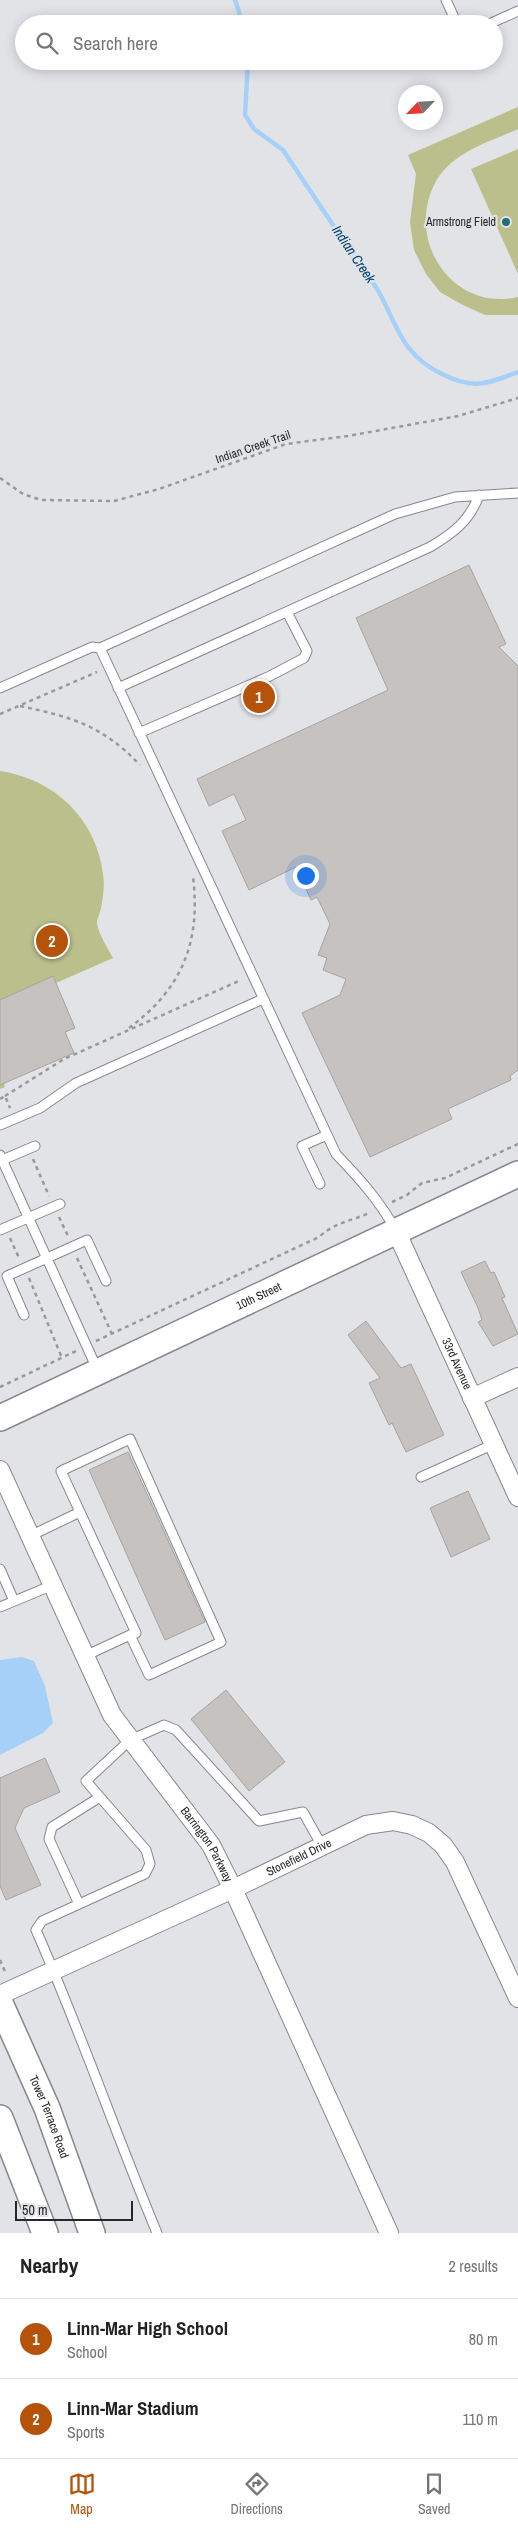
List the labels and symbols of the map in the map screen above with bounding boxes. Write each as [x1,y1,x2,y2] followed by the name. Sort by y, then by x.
[398,85,443,130] north arrow
[425,214,496,230] place label: Armstrong Field
[500,216,512,228] marker: Armstrong Field
[328,222,381,287] water label: Indian Creek
[213,427,293,467] street label: Indian Creek Trail
[243,678,275,716] pin: 1
[293,863,319,889] your location
[36,922,68,960] pin: 2
[233,1278,284,1314] street label: 10th Street
[438,1335,476,1392] street label: 33rd Avenue
[177,1803,236,1885] street label: Barrington Parkway
[263,1835,334,1880] street label: Stonefield Drive
[25,2073,72,2161] street label: Tower Terrace Road
[15,2198,132,2221] scale bar

